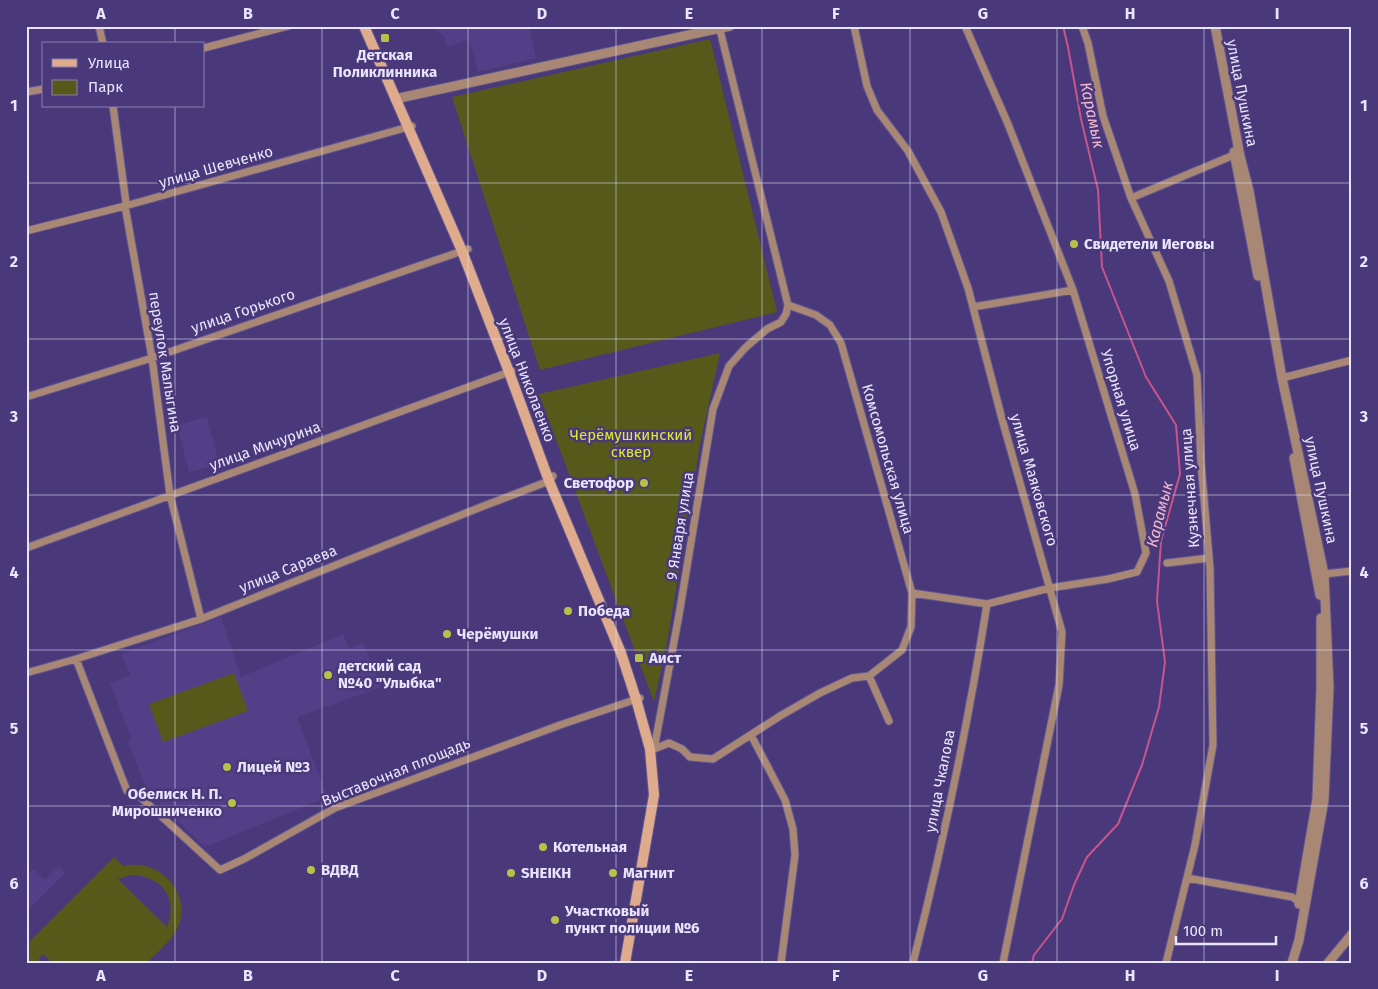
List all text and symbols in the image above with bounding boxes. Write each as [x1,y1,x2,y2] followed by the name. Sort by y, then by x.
[95,4,106,23] text: A
[243,4,253,23] text: B
[390,4,400,23] text: C
[537,4,547,23] text: D
[685,4,693,23] text: E
[832,4,840,23] text: F
[978,4,988,23] text: G
[1125,4,1135,23] text: H
[1275,4,1279,23] text: I
[379,32,391,44] marker: Детская Поликлинника
[1223,38,1261,148] street label: улица Пушкина
[42,42,205,108] legend
[333,46,437,81] place label: Детская Поликлинника
[88,54,130,72] text: Улица
[88,78,123,96] text: Парк
[1076,80,1109,151] water label: Карамык
[10,96,18,115] text: 1
[1360,96,1368,115] text: 1
[157,142,275,192] street label: улица Шевченко
[1084,235,1215,253] place label: Свидетели Иеговы
[1068,238,1080,250] marker: Свидетели Иеговы
[10,252,18,271] text: 2
[1360,252,1368,271] text: 2
[189,285,297,337] street label: улица Горького
[145,290,185,434] street label: переулок Малыгина
[495,315,559,445] street label: улица Николаенко
[1097,347,1145,453] street label: Упорная улица
[858,382,918,536] street label: Комсомольская улица
[9,407,18,426] text: 3
[1359,407,1368,426] text: 3
[1006,412,1062,548] street label: улица Маяковского
[207,418,323,474] street label: улица Мичурина
[570,426,692,461] park label: Черёмушкинский сквер
[1177,428,1203,548] street label: Кузнечная улица
[1301,435,1341,545] street label: улица Пушкина
[663,471,697,581] street label: 9 Января улица
[564,474,634,492] place label: Светофор
[638,477,650,489] marker: Светофор
[1142,479,1177,549] water label: Карамык
[237,541,339,597] street label: улица Сараева
[9,563,19,582] text: 4
[1359,563,1369,582] text: 4
[578,602,630,620] place label: Победа
[562,605,574,617] marker: Победа
[457,625,538,643] place label: Черёмушки
[441,628,453,640] marker: Черёмушки
[648,649,682,667] place label: Аист
[633,652,645,664] marker: Аист
[338,657,442,692] place label: детский сад №40 "Улыбка"
[322,669,334,681] marker: детский сад №40 "Улыбка"
[10,719,19,738] text: 5
[1360,719,1369,738] text: 5
[921,728,959,834] street label: улица Чкалова
[319,734,473,810] street label: Выставочная площадь
[237,758,310,776] place label: Лицей №3
[221,761,233,773] marker: Лицей №3
[112,785,222,820] place label: Обелиск Н. П. Мирошниченко
[226,797,238,809] marker: Обелиск Н. П. Мирошниченко
[553,838,627,856] place label: Котельная
[537,841,549,853] marker: Котельная
[321,861,359,879] place label: ВДВД
[305,864,317,876] marker: ВДВД
[521,864,571,882] place label: SHEIKH
[623,864,675,882] place label: Магнит
[505,867,517,879] marker: SHEIKH
[607,867,619,879] marker: Магнит
[9,874,19,893] text: 6
[1359,874,1369,893] text: 6
[564,902,700,937] place label: Участковый пункт полиции №6
[549,914,561,926] marker: Участковый пункт полиции №6
[1176,914,1276,946] scale bar
[1183,922,1223,940] text: 100 m
[95,966,106,985] text: A
[243,966,253,985] text: B
[390,966,400,985] text: C
[537,966,547,985] text: D
[685,966,693,985] text: E
[832,966,840,985] text: F
[978,966,988,985] text: G
[1125,966,1135,985] text: H
[1275,966,1279,985] text: I

